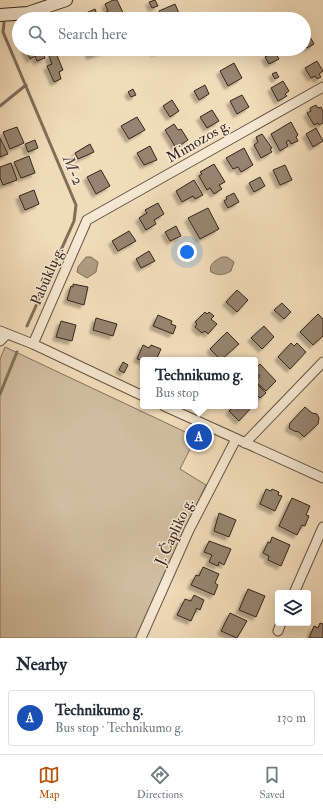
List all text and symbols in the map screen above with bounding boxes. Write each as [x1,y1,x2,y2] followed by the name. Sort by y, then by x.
[12,12,311,56] search box
[26,23,48,45] icon: search
[58,25,127,44] text: Search here
[163,116,234,167] street label: Mimozos g.
[58,152,88,188] water label: M-2
[177,242,197,262] your location
[27,244,68,308] street label: Pabūklų g.
[140,357,258,409] popup
[155,366,243,385] text: Technikumo g.
[155,385,199,401] text: Bus stop
[186,422,212,452] pin: A
[148,495,199,570] street label: J. Čapliko g.
[275,590,311,626] map controls
[275,590,311,626] button: layers
[16,654,67,675] text: Nearby
[55,701,143,720] text: Technikumo g.
[26,710,34,726] text: A
[277,710,306,726] text: 130 m
[55,720,183,736] text: Bus stop · Technikumo g.
[38,764,60,801] tab: Map
[137,764,183,801] tab: Directions
[260,764,285,801] tab: Saved

